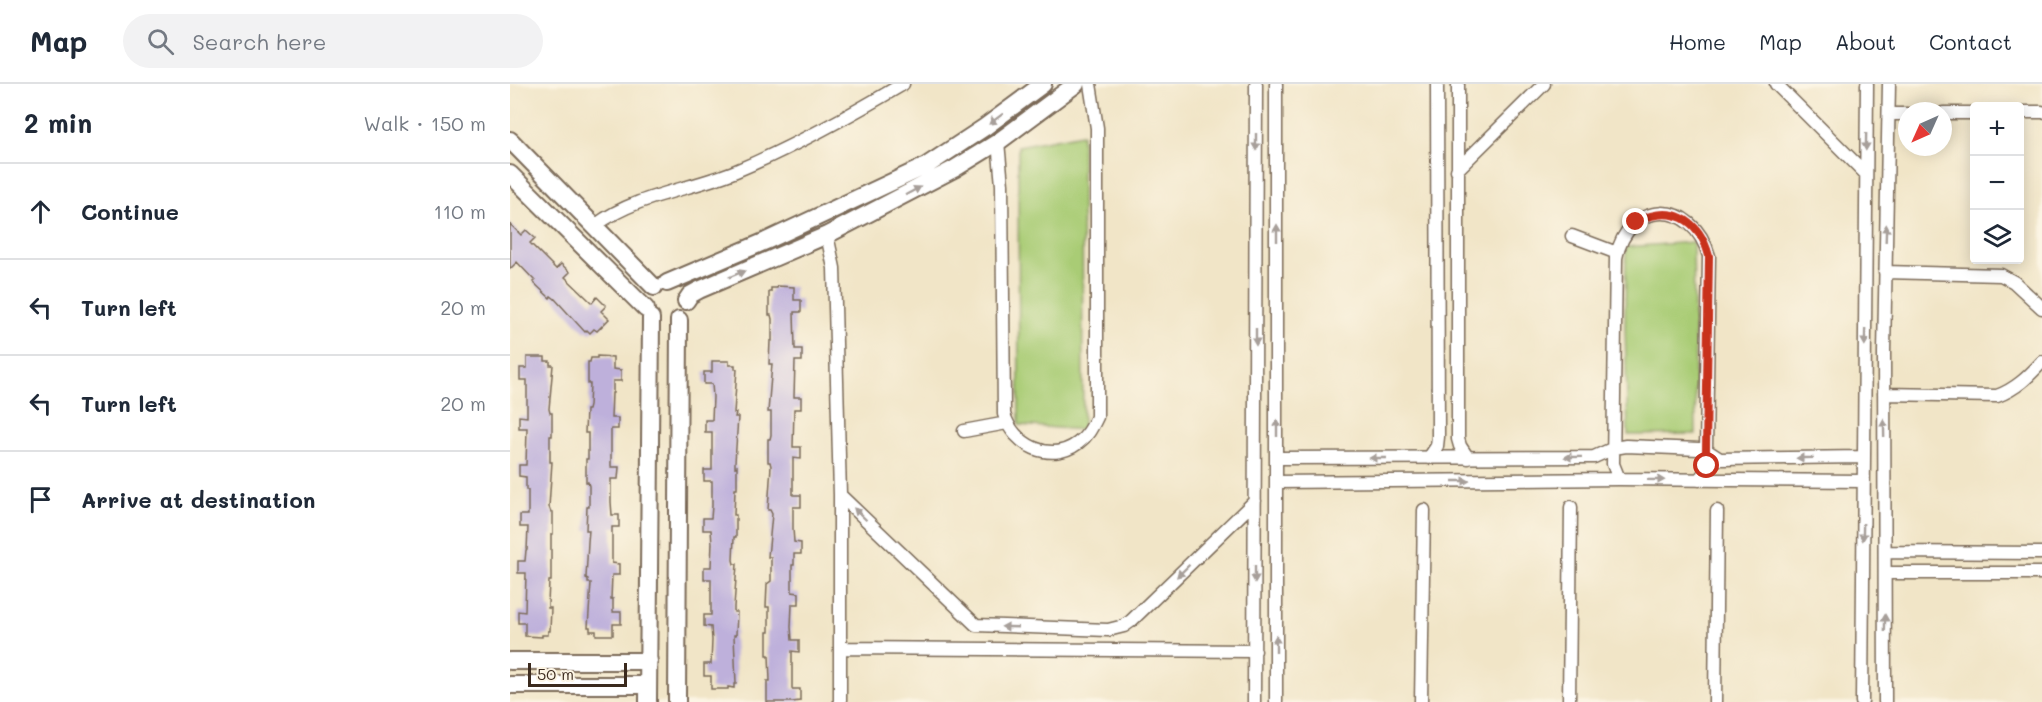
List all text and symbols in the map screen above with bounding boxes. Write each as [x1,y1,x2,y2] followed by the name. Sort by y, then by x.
[123,14,543,68] search box
[30,23,87,59] text: Map
[144,25,177,58] icon: search
[192,27,326,56] text: Search here
[1669,28,1726,55] text: Home
[1759,28,1802,55] text: Map
[1835,28,1896,55] text: About
[1929,28,2012,55] text: Contact
[1898,102,1952,156] north arrow
[1970,102,2024,264] map controls
[1970,102,2024,156] button: +
[24,106,92,140] text: 2 min
[364,110,486,136] text: Walk · 150 m
[988,113,1004,125] one-way arrow
[1251,133,1261,152] one-way arrow
[1861,133,1871,152] one-way arrow
[1970,156,2024,210] button: −
[905,186,922,196] one-way arrow
[24,195,57,228] icon: ahead
[81,197,179,226] text: Continue
[433,198,486,224] text: 110 m
[1622,208,1648,234] route end
[1970,210,2024,264] button: layers
[1272,223,1282,242] one-way arrow
[1882,223,1891,242] one-way arrow
[728,269,746,279] one-way arrow
[24,291,57,324] icon: left
[81,293,177,322] text: Turn left
[440,294,486,320] text: 20 m
[1251,328,1261,347] one-way arrow
[1860,328,1869,347] one-way arrow
[24,387,57,420] icon: left
[81,389,177,418] text: Turn left
[440,390,486,416] text: 20 m
[1272,418,1282,437] one-way arrow
[1879,418,1889,437] one-way arrow
[1564,452,1583,462] one-way arrow
[1693,452,1719,478] route start
[1369,453,1388,463] one-way arrow
[1795,453,1814,463] one-way arrow
[1646,475,1665,485] one-way arrow
[1451,476,1470,485] one-way arrow
[24,483,57,516] icon: arrive
[81,485,316,514] text: Arrive at destination
[854,508,868,522] one-way arrow
[1858,523,1867,542] one-way arrow
[1175,564,1190,578] one-way arrow
[1250,565,1260,584] one-way arrow
[1880,613,1890,632] one-way arrow
[1001,622,1020,631] one-way arrow
[1271,634,1281,653] one-way arrow
[528,660,627,688] scale bar
[537,663,574,684] text: 50 m

